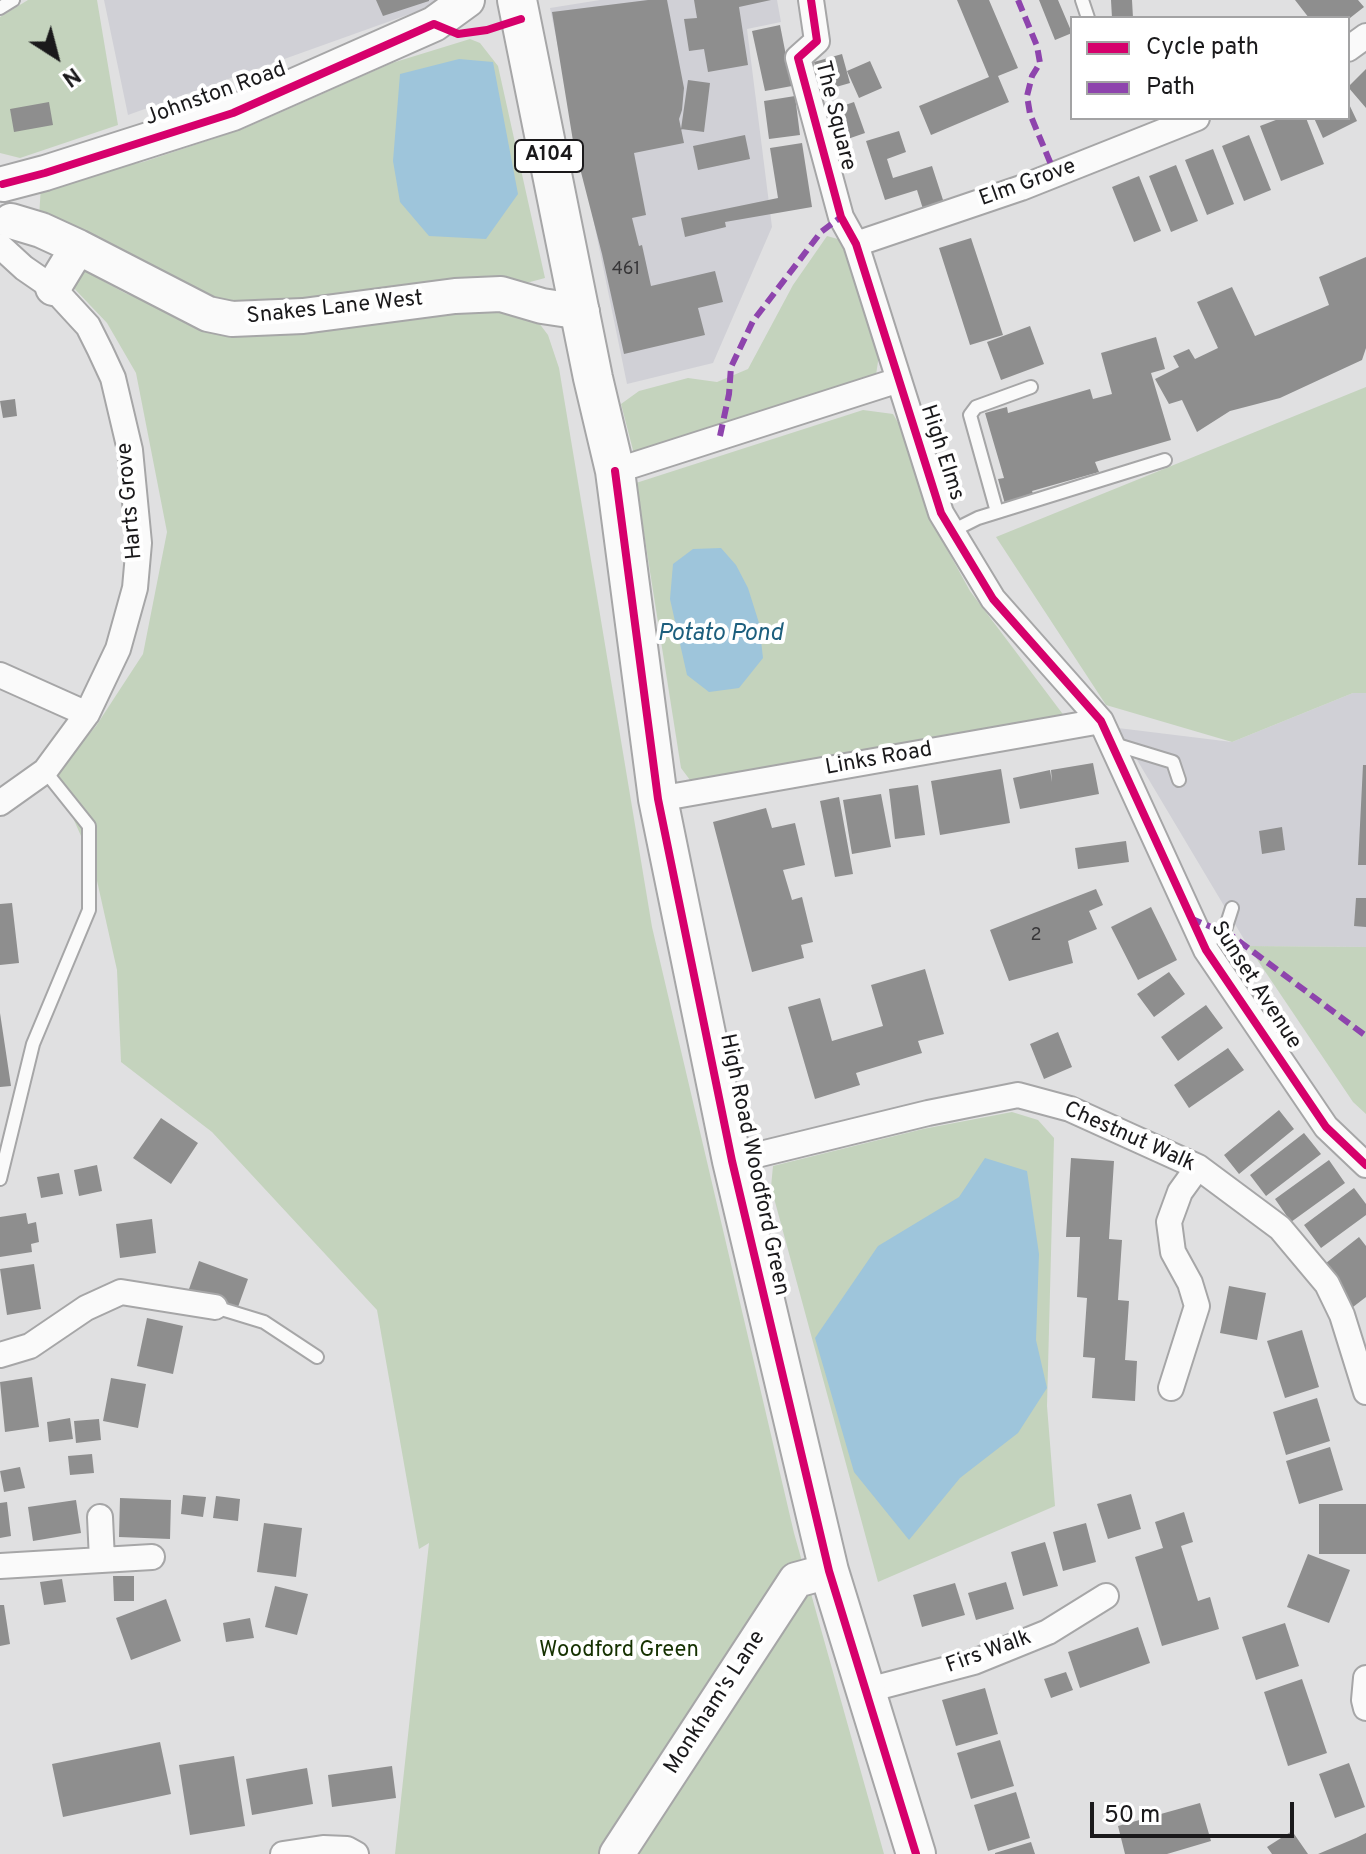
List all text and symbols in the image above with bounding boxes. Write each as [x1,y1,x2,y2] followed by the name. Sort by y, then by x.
[16,16,96,96] north arrow
[1070,16,1350,120] legend
[1146,33,1259,63] text: Cycle path
[142,57,290,133] street label: Johnston Road
[808,58,860,174] street label: The Square
[56,60,85,91] text: N
[1146,73,1195,103] text: Path
[515,140,583,172] road number: A104
[976,154,1080,214] street label: Elm Grove
[612,259,640,281] house number: 461
[245,287,425,331] street label: Snakes Lane West
[913,402,969,504] street label: High Elms
[113,441,149,561] street label: Harts Grove
[657,621,783,649] water label: Potato Pond
[824,738,934,782] street label: Links Road
[1204,917,1306,1055] street label: Sunset Avenue
[1030,925,1042,947] house number: 2
[712,1032,794,1298] street label: High Road Woodford Green
[1059,1097,1199,1179] street label: Chestnut Walk
[943,1625,1035,1681] street label: Firs Walk
[660,1626,772,1780] street label: Monkham's Lane
[539,1639,699,1665] park label: Woodford Green
[1094,1786,1298,1836] scale bar
[1104,1801,1160,1831] text: 50 m

